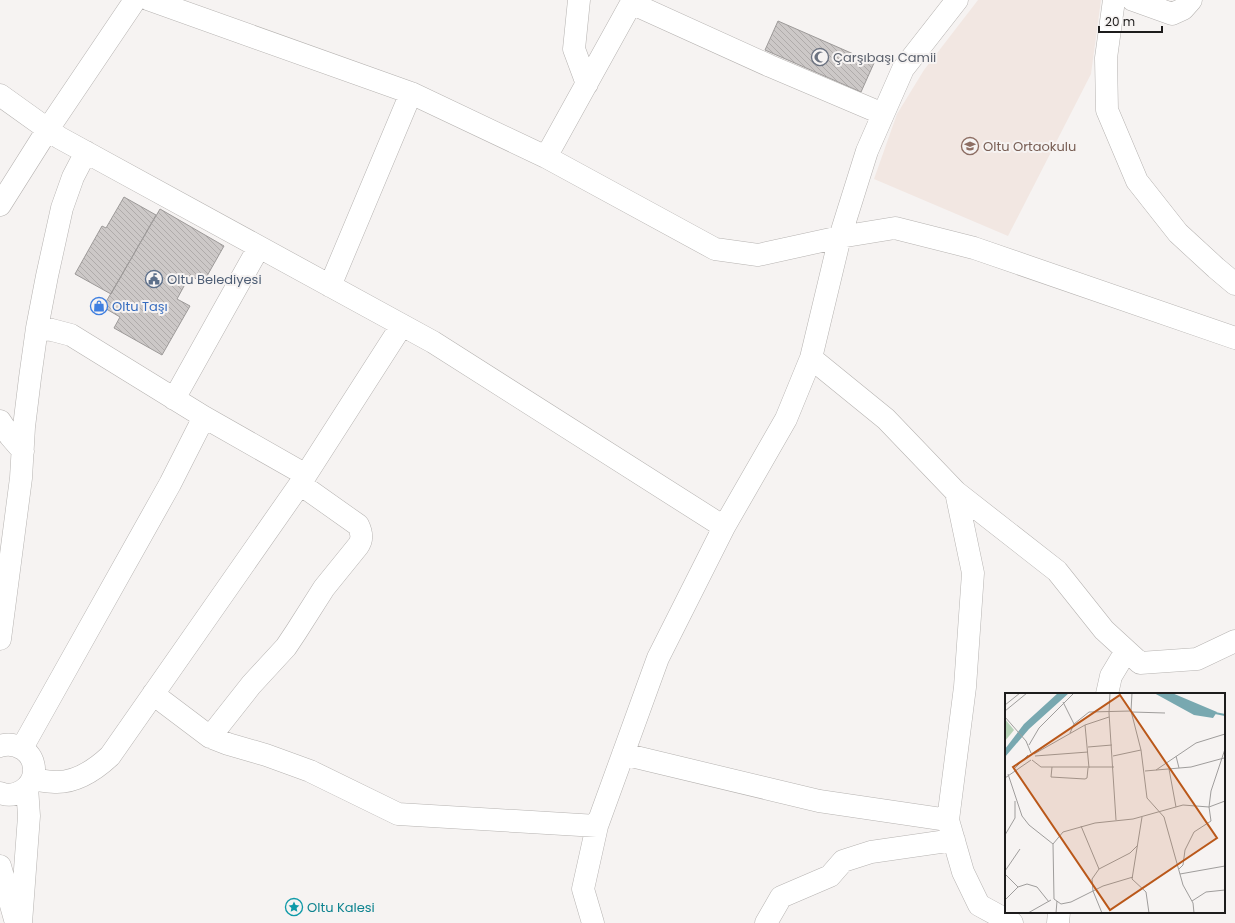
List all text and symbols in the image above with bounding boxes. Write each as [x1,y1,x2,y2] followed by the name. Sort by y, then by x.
[1099,8,1162,34] scale bar
[1105,13,1135,30] text: 20 m
[810,47,830,67] mosque icon: Çarşıbaşı Camii
[833,48,936,67] place label: Çarşıbaşı Camii
[960,136,980,156] school or university icon: Oltu Ortaokulu
[983,137,1076,156] place label: Oltu Ortaokulu
[144,269,164,289] public building icon: Oltu Belediyesi
[167,270,262,289] place label: Oltu Belediyesi
[89,296,109,316] shop icon: Oltu Taşı
[112,297,168,316] place label: Oltu Taşı
[1005,693,1225,913] inset map
[284,897,304,917] place icon: Oltu Kalesi
[307,898,375,917] place label: Oltu Kalesi

